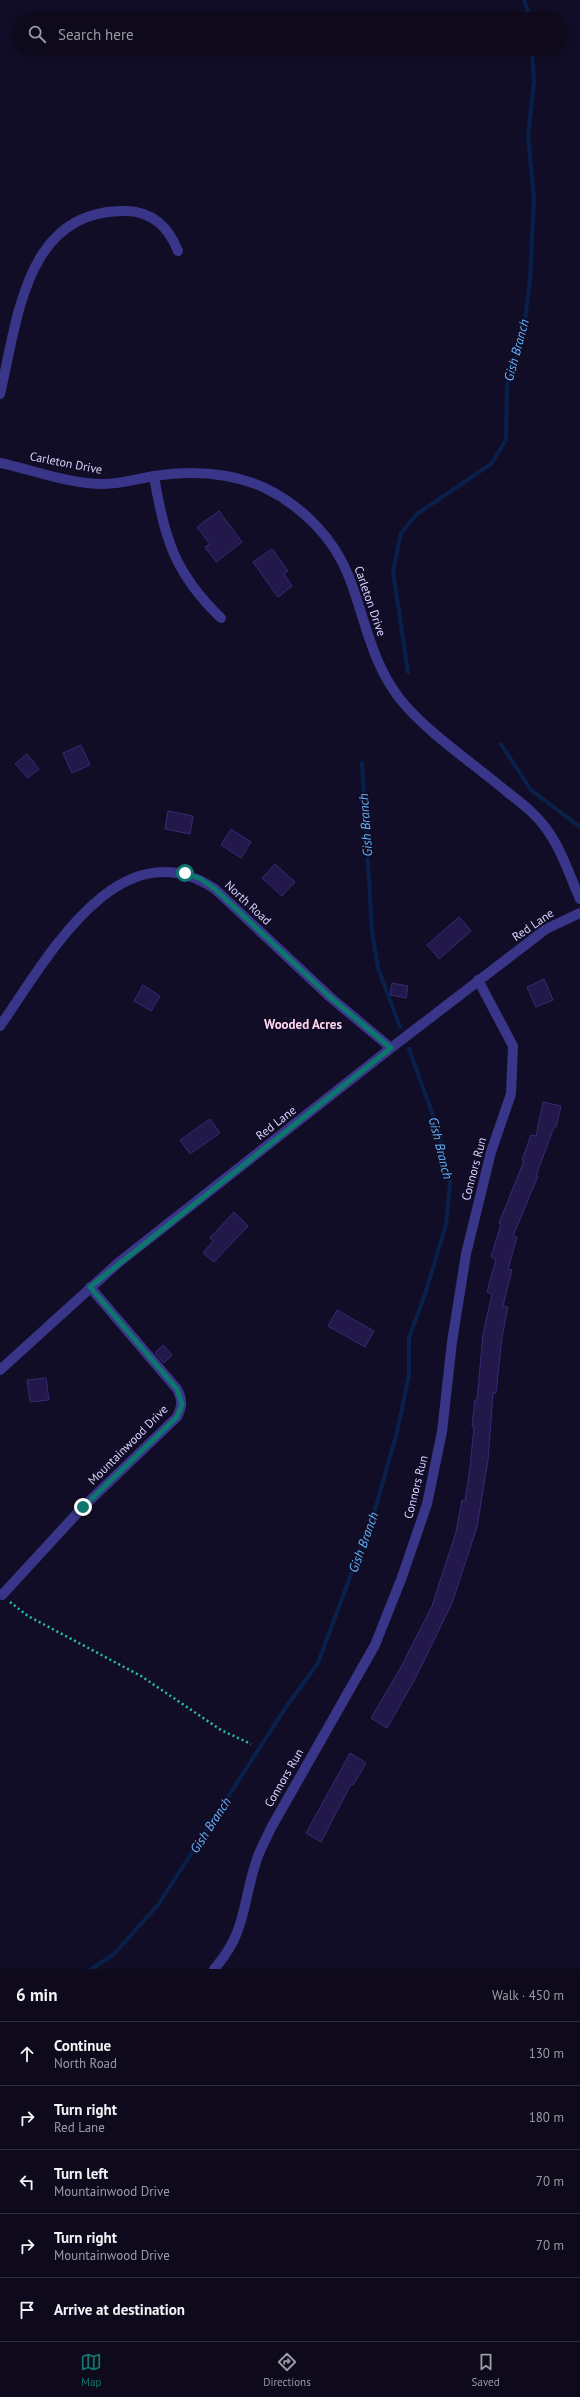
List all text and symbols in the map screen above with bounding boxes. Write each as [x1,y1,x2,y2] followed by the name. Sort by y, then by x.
[12,12,568,56] search box
[26,23,48,45] icon: search
[58,25,134,44] text: Search here
[500,317,533,383] water label: Gish Branch
[29,448,104,477] street label: Carleton Drive
[351,564,389,638] street label: Carleton Drive
[355,793,376,857] water label: Gish Branch
[176,864,194,882] route start
[222,877,275,928] street label: North Road
[509,905,556,944] street label: Red Lane
[264,1016,342,1033] district label: Wooded Acres
[253,1102,299,1143] street label: Red Lane
[425,1115,456,1181] water label: Gish Branch
[458,1136,489,1202] street label: Connors Run
[85,1402,171,1488] street label: Mountainwood Drive
[400,1454,431,1520] street label: Connors Run
[74,1498,92,1516] route end
[345,1509,382,1575] water label: Gish Branch
[261,1746,306,1810] street label: Connors Run
[186,1794,235,1856] water label: Gish Branch
[16,1984,57,2006] text: 6 min
[492,1987,564,2004] text: Walk · 450 m
[54,2036,111,2055] text: Continue
[16,2043,38,2065] icon: ahead
[529,2045,564,2062] text: 130 m
[54,2055,117,2072] text: North Road
[54,2100,117,2119] text: Turn right
[16,2107,38,2129] icon: right
[529,2109,564,2126] text: 180 m
[54,2119,105,2136] text: Red Lane
[54,2164,108,2183] text: Turn left
[16,2171,38,2193] icon: left
[536,2173,564,2190] text: 70 m
[54,2183,170,2200] text: Mountainwood Drive
[54,2228,117,2247] text: Turn right
[16,2235,38,2257] icon: right
[536,2237,564,2254] text: 70 m
[54,2247,170,2264] text: Mountainwood Drive
[16,2299,38,2321] icon: arrive
[54,2300,185,2319] text: Arrive at destination
[80,2351,102,2389] tab: Map
[263,2351,311,2389] tab: Directions
[472,2351,500,2389] tab: Saved

